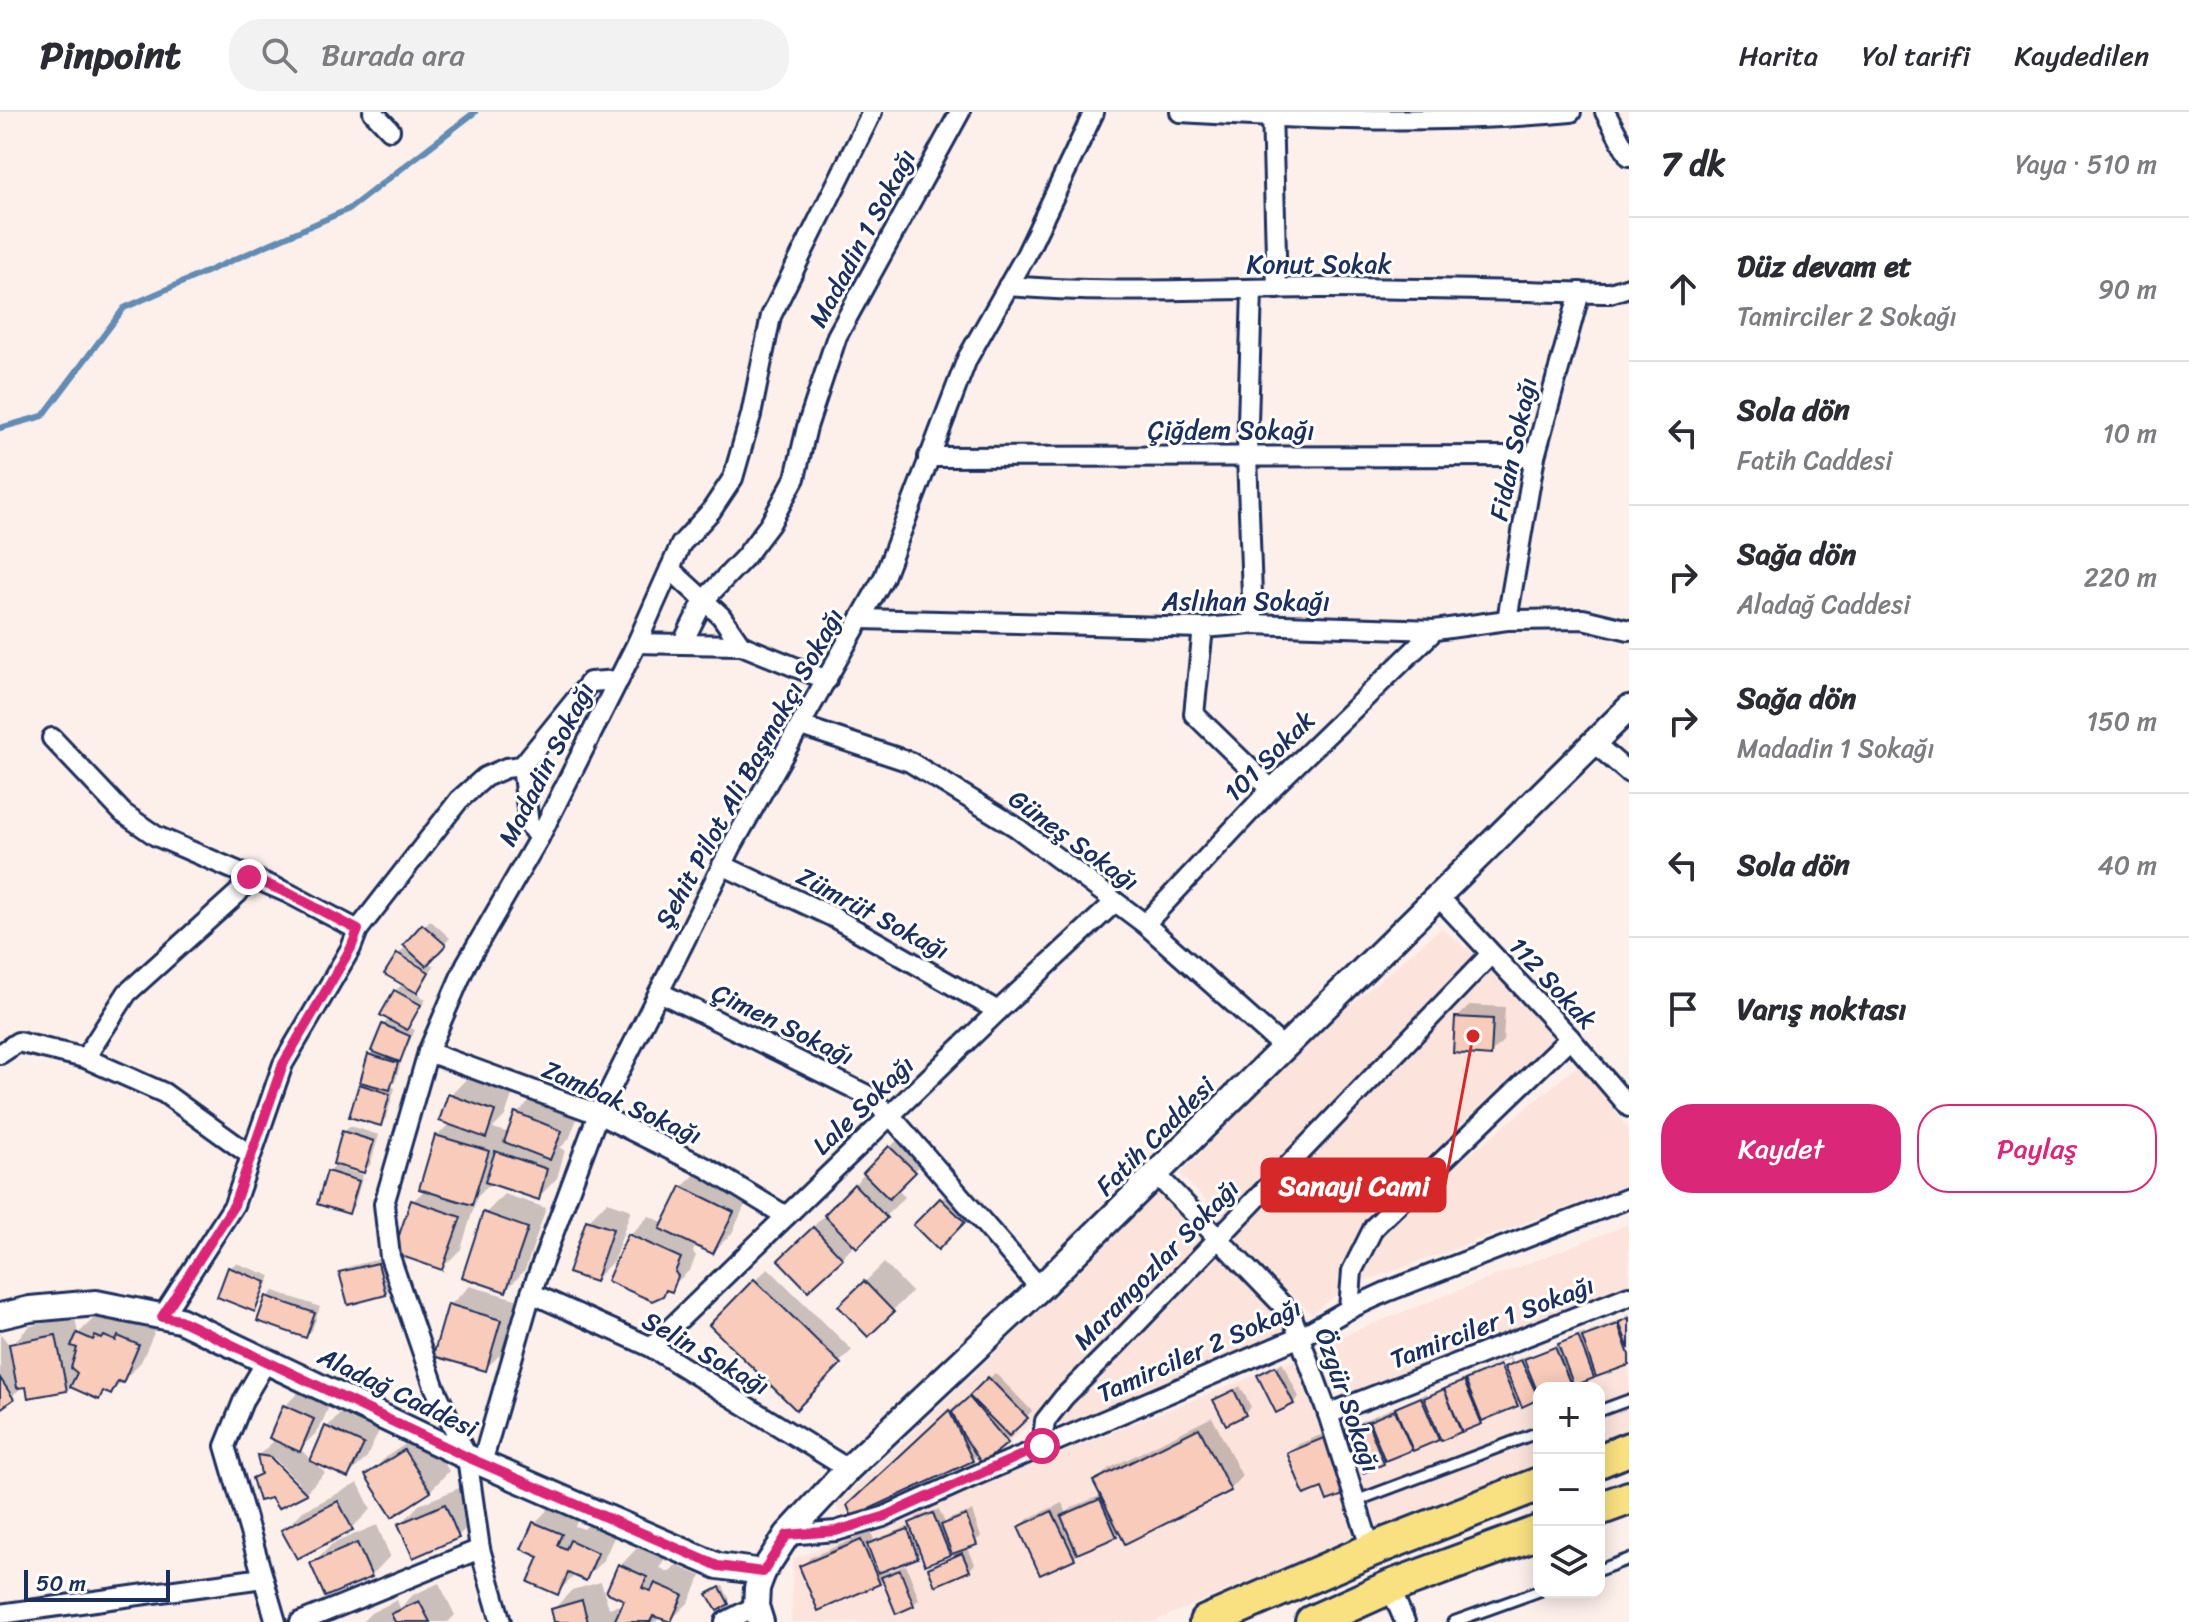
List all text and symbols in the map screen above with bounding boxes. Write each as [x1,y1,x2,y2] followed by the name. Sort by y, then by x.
[229,19,789,91] search box
[40,22,181,89] text: Pinpoint
[321,28,465,82] text: Burada ara
[1739,31,1818,80] text: Harita
[1862,31,1970,80] text: Yol tarifi
[2014,31,2149,80] text: Kaydedilen
[257,33,301,77] icon: search
[1661,134,1725,194] text: 7 dk
[795,140,929,336] street label: Madadin 1 Sokağı
[2015,141,2157,187] text: Yaya · 510 m
[1737,239,1912,293] text: Düz devam et
[1247,241,1392,287] street label: Konut Sokak
[2098,266,2157,312] text: 90 m
[1661,267,1705,311] icon: ahead
[1737,293,1957,339] text: Tamirciler 2 Sokağı
[1475,373,1551,525] street label: Fidan Sokağı
[1737,383,1850,437] text: Sola dön
[1148,407,1314,453] street label: Çiğdem Sokağı
[2103,410,2157,456] text: 10 m
[1661,411,1705,455] icon: left
[1737,437,1892,483] text: Fatih Caddesi
[1737,527,1856,581] text: Sağa dön
[2084,554,2157,600] text: 220 m
[1661,555,1705,599] icon: right
[1161,578,1330,624] street label: Aslıhan Sokağı
[1737,581,1910,627] text: Aladağ Caddesi
[641,599,857,937] street label: Şehit Pilot Ali Başmakçı Sokağı
[1737,671,1856,725] text: Sağa dön
[485,674,607,854] street label: Madadin Sokağı
[2087,698,2157,744] text: 150 m
[1212,699,1326,813] street label: 101 Sokak
[1661,699,1705,743] icon: right
[1737,725,1934,771] text: Madadin 1 Sokağı
[999,776,1149,904] street label: Güneş Sokağı
[1737,838,1850,892] text: Sola dön
[2098,842,2157,888] text: 40 m
[1661,843,1705,887] icon: left
[788,853,958,973] street label: Zümrüt Sokağı
[231,859,267,895] route end
[1497,926,1609,1041] street label: 112 Sokak
[704,970,862,1078] street label: Çimen Sokağı
[1737,982,1907,1036] text: Varış noktası
[1661,987,1705,1031] icon: arrive
[801,1044,925,1166] street label: Lale Sokağı
[535,1046,709,1158] street label: Zambak Sokağı
[1084,1064,1227,1207] street label: Fatih Caddesi
[1661,1104,1901,1193] button: Kaydet
[1917,1104,2157,1193] button: Paylaş
[1262,1159,1445,1211] callout: Sanayi Cami
[1277,1161,1431,1210] text: Sanayi Cami
[1061,1167,1251,1361] street label: Marangozlar Sokağı
[1383,1262,1601,1382] street label: Tamirciler 1 Sokağı
[1089,1284,1309,1416] street label: Tamirciler 2 Sokağı
[633,1298,779,1408] street label: Selin Sokağı
[1302,1321,1394,1479] street label: Özgür Sokağı
[309,1333,487,1451] street label: Aladağ Caddesi
[1533,1382,1605,1598] map controls
[1533,1382,1605,1454] button: +
[1024,1428,1060,1464] route start
[1533,1454,1605,1526] button: −
[1533,1526,1605,1598] button: layers
[36,1564,86,1603] text: 50 m
[24,1566,170,1602] scale bar

